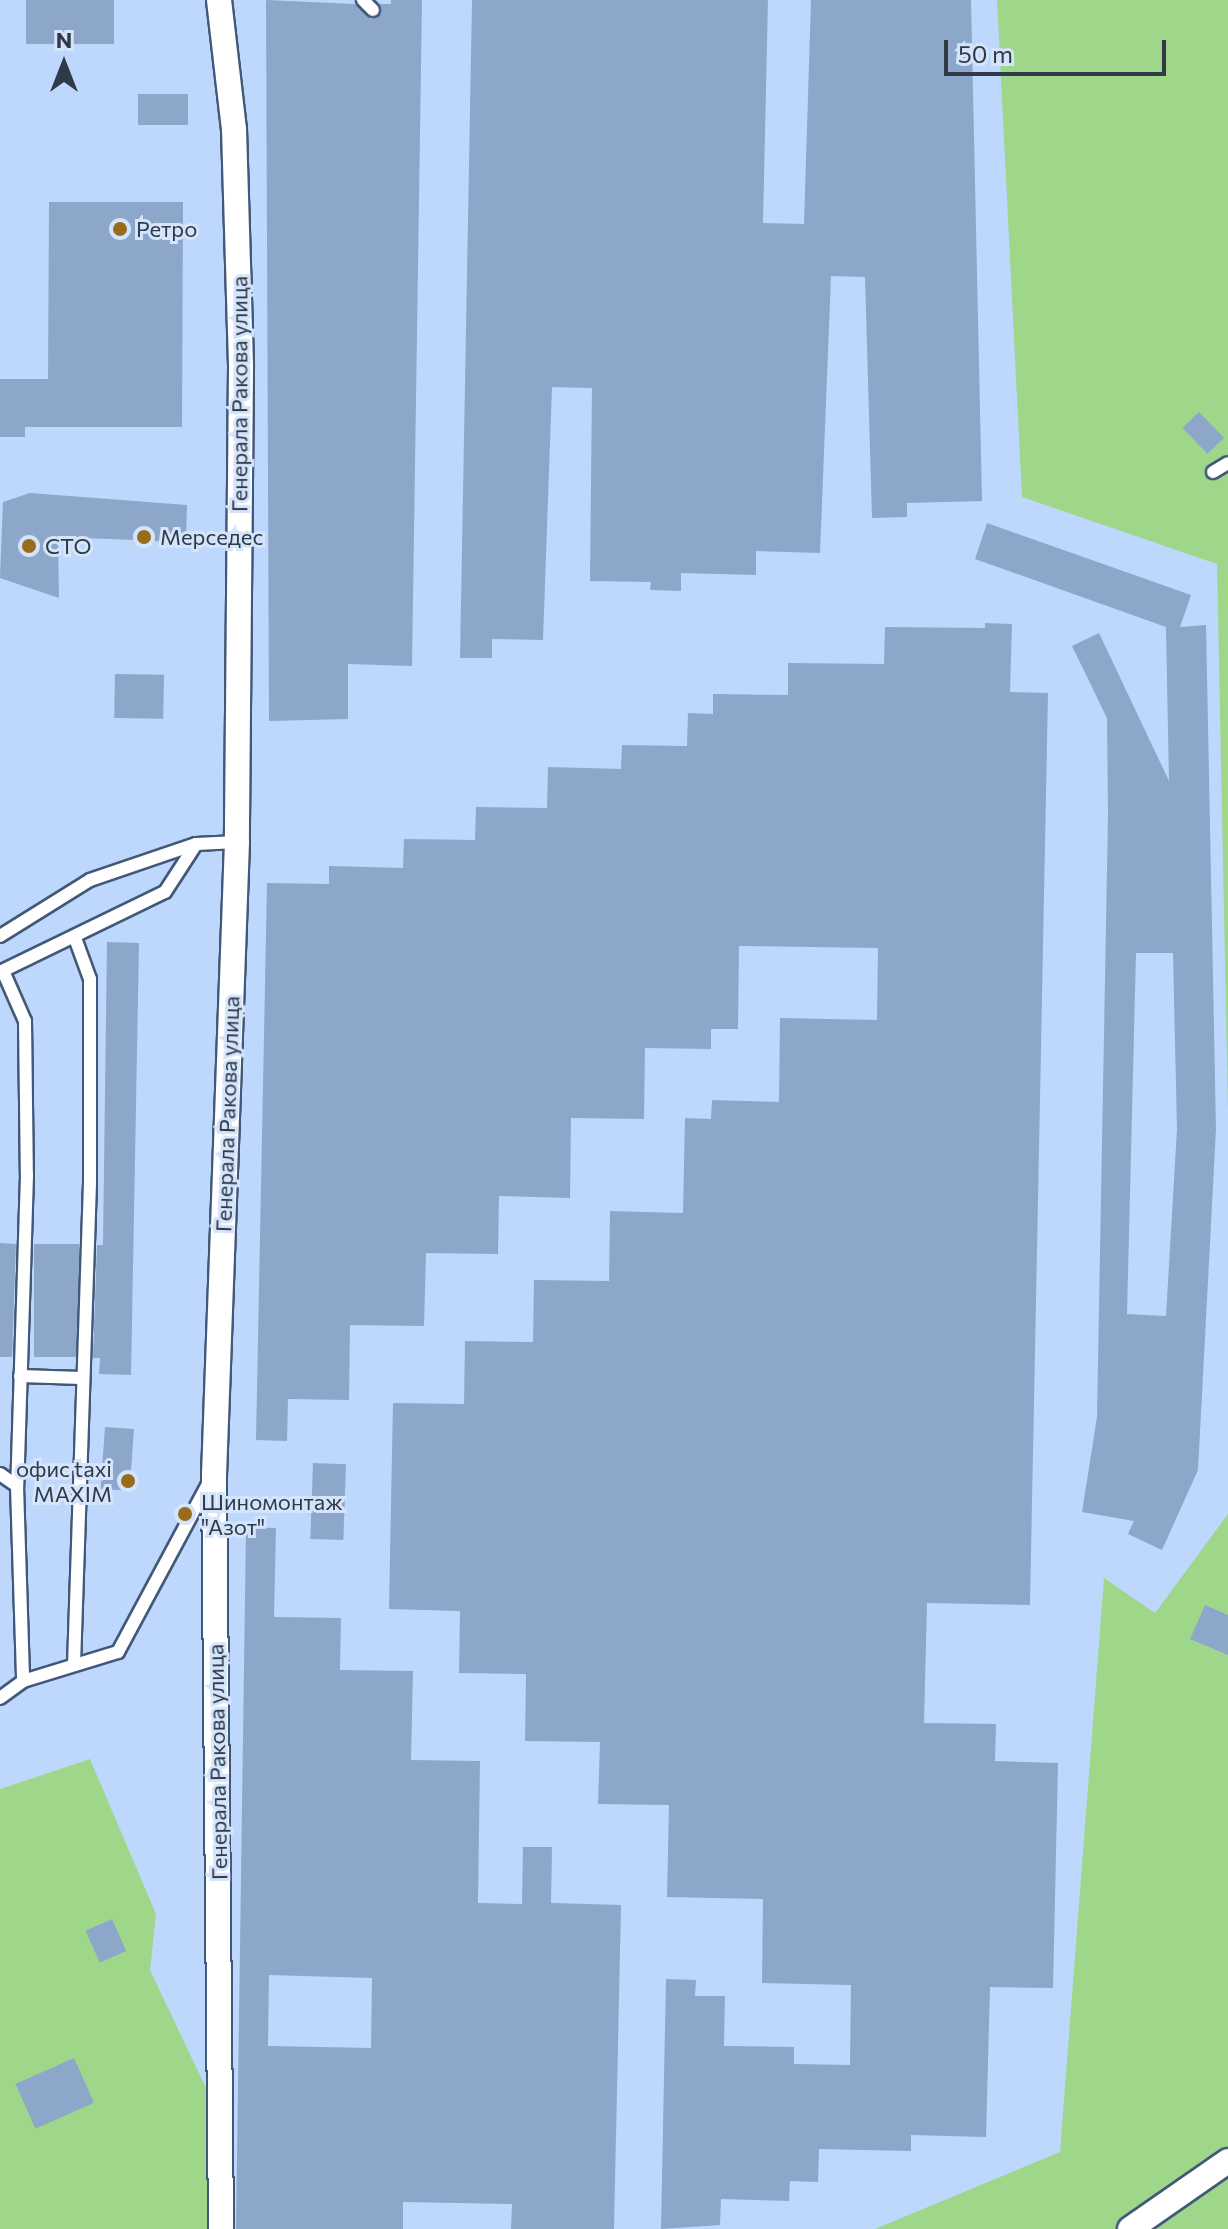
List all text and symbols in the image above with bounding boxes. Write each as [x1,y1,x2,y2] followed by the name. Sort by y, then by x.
[24,24,104,104] north arrow
[948,24,1170,74] scale bar
[56,26,72,53] text: N
[958,39,1013,68] text: 50 m
[136,216,197,242] place label: Ретро
[111,220,129,238] marker: Ретро
[226,276,252,512] street label: Генерала Ракова улица
[160,524,263,550] place label: Мерседес
[135,528,153,546] marker: Мерседес
[45,533,91,559] place label: СТО
[20,537,38,555] marker: СТО
[210,996,244,1232] street label: Генерала Ракова улица
[16,1455,112,1506] place label: офис taxi MAXIM
[119,1472,137,1490] marker: офис taxi MAXIM
[201,1488,343,1540] place label: Шиномонтаж "Азот"
[176,1505,194,1523] marker: Шиномонтаж "Азот"
[202,1644,232,1880] street label: Генерала Ракова улица

